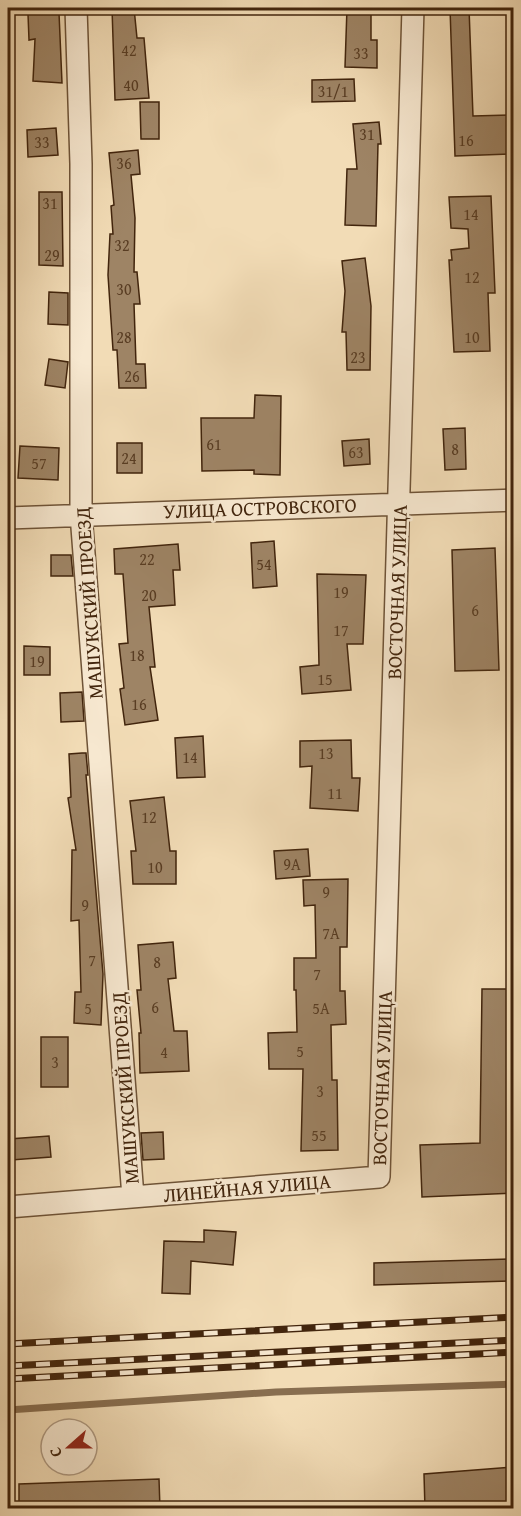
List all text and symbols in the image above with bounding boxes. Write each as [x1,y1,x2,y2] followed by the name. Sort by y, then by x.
[121,38,137,62] house number: 42
[353,41,369,65] house number: 33
[123,73,139,97] house number: 40
[318,79,348,103] house number: 31/1
[359,122,375,146] house number: 31
[458,128,474,152] house number: 16
[34,130,50,154] house number: 33
[116,151,132,175] house number: 36
[42,191,58,215] house number: 31
[463,202,479,226] house number: 14
[114,233,130,257] house number: 32
[44,243,60,267] house number: 29
[464,265,480,289] house number: 12
[116,277,132,301] house number: 30
[116,325,132,349] house number: 28
[464,325,480,349] house number: 10
[350,345,366,369] house number: 23
[124,364,140,388] house number: 26
[206,432,222,456] house number: 61
[451,437,459,461] house number: 8
[348,440,364,464] house number: 63
[121,446,137,470] house number: 24
[31,451,47,475] house number: 57
[163,490,357,525] street label: УЛИЦА ОСТРОВСКОГО
[379,504,414,680] street label: ВОСТОЧНАЯ УЛИЦА
[67,506,110,700] street label: МАШУКСКИЙ ПРОЕЗД
[139,547,155,571] house number: 22
[256,552,272,576] house number: 54
[333,580,349,604] house number: 19
[141,583,157,607] house number: 20
[471,598,479,622] house number: 6
[333,618,349,642] house number: 17
[129,643,145,667] house number: 18
[29,649,45,673] house number: 19
[317,667,333,691] house number: 15
[131,692,147,716] house number: 16
[318,741,334,765] house number: 13
[182,745,198,769] house number: 14
[327,781,343,805] house number: 11
[141,805,157,829] house number: 12
[283,852,301,876] house number: 9А
[147,855,163,879] house number: 10
[322,880,330,904] house number: 9
[81,893,89,917] house number: 9
[322,921,340,945] house number: 7А
[88,948,96,972] house number: 7
[153,950,161,974] house number: 8
[313,962,321,986] house number: 7
[364,990,399,1166] street label: ВОСТОЧНАЯ УЛИЦА
[103,991,146,1185] street label: МАШУКСКИЙ ПРОЕЗД
[151,995,159,1019] house number: 6
[84,996,92,1020] house number: 5
[312,996,330,1020] house number: 5А
[296,1039,304,1063] house number: 5
[160,1040,168,1064] house number: 4
[51,1050,59,1074] house number: 3
[316,1079,324,1103] house number: 3
[311,1123,327,1147] house number: 55
[162,1166,332,1209] street label: ЛИНЕЙНАЯ УЛИЦА
[39,1417,99,1477] north arrow
[42,1444,68,1461] text: С

